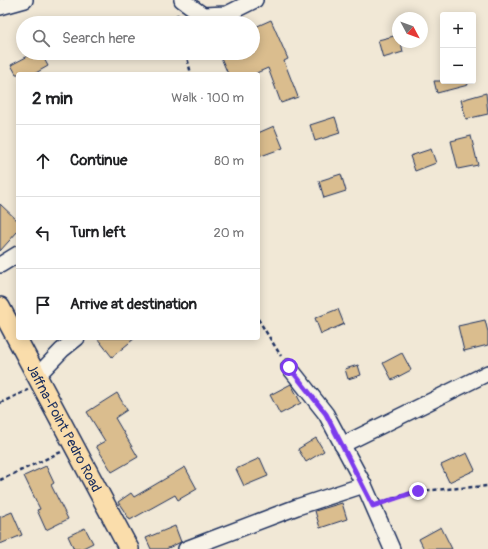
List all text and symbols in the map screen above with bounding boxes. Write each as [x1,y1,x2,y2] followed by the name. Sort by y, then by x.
[392,12,428,48] north arrow
[440,12,476,84] map controls
[440,12,476,48] button: +
[16,16,260,60] search box
[30,27,52,49] icon: search
[62,29,135,48] text: Search here
[440,48,476,84] button: −
[32,88,73,109] text: 2 min
[171,90,244,106] text: Walk · 100 m
[32,150,54,172] icon: ahead
[70,151,128,170] text: Continue
[214,153,244,169] text: 80 m
[32,222,54,244] icon: left
[70,223,126,242] text: Turn left
[213,225,244,241] text: 20 m
[32,294,54,316] icon: arrive
[70,295,197,314] text: Arrive at destination
[280,358,298,376] route start
[23,361,105,495] street label: Jaffna-Point Pedro Road
[409,482,427,500] route end

